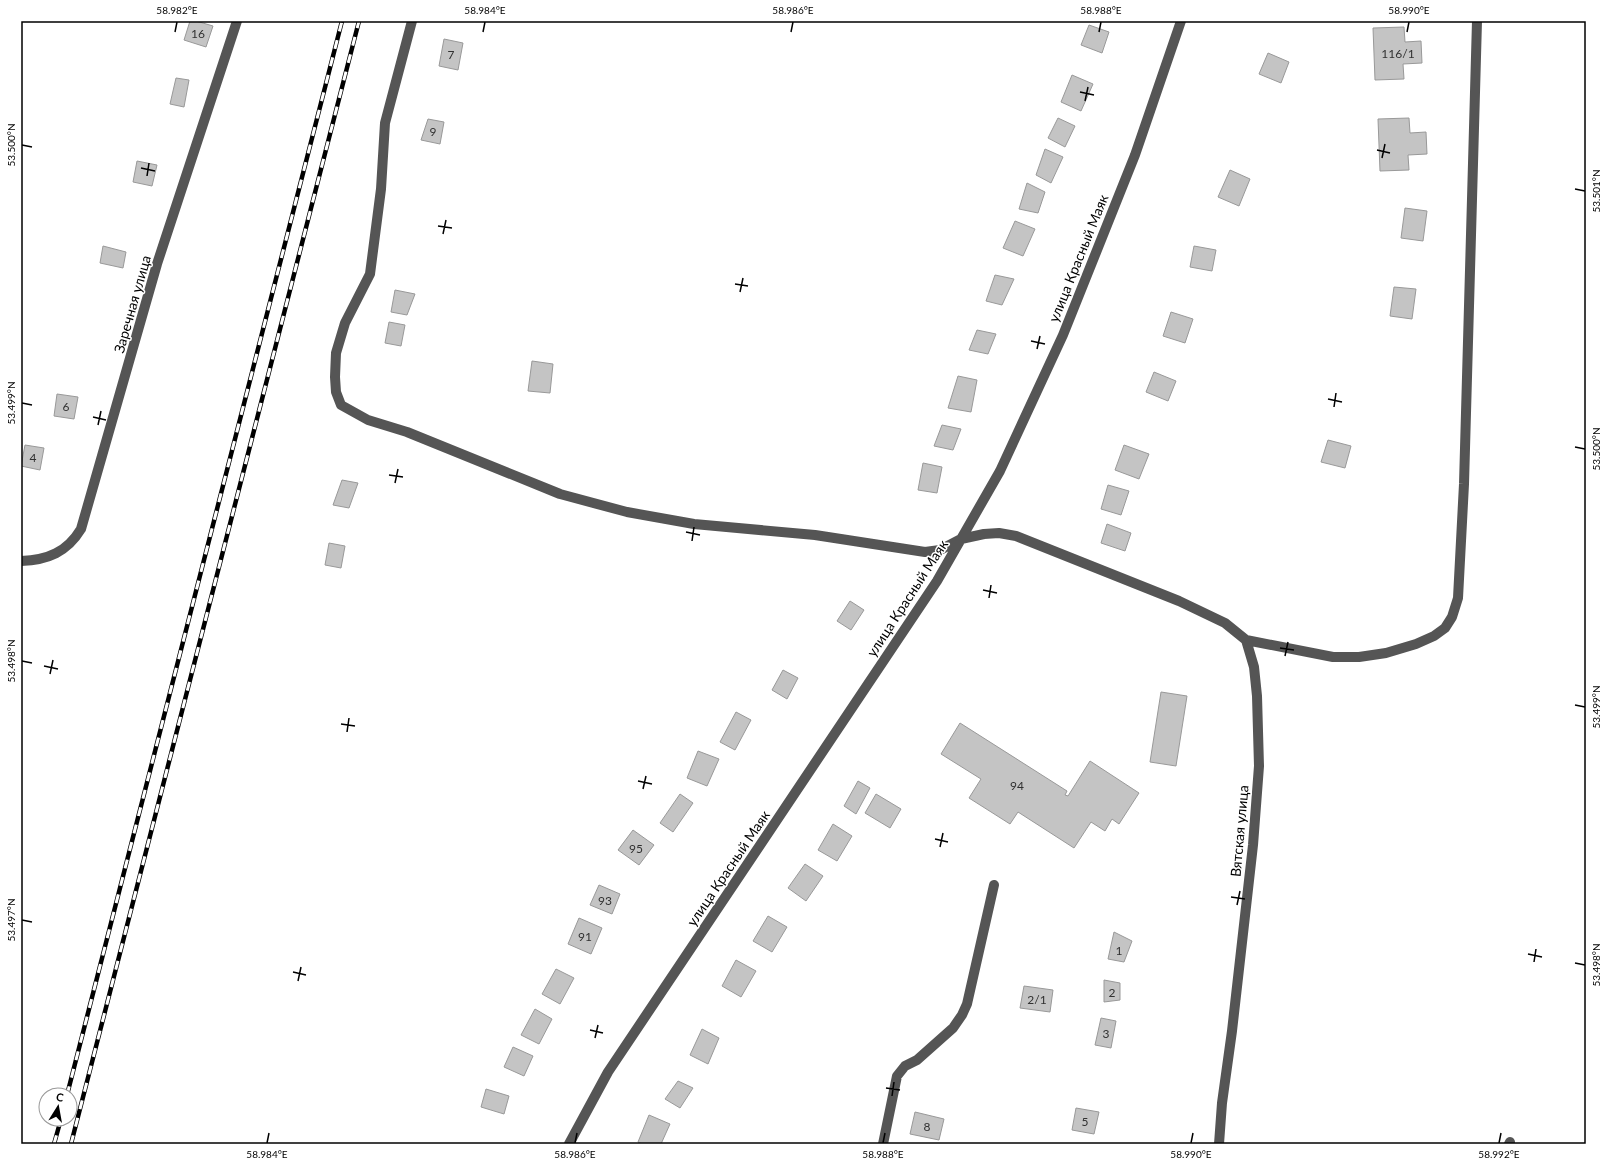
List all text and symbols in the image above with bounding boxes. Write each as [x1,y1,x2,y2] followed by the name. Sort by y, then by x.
[156,4,198,16] text: 58.982°E
[464,4,506,16] text: 58.984°E
[772,4,814,16] text: 58.986°E
[1080,4,1122,16] text: 58.988°E
[1388,4,1430,16] text: 58.990°E
[191,26,205,41] house number: 16
[1381,46,1415,61] house number: 116/1
[448,47,455,62] house number: 7
[5,123,17,167] text: 53.500°N
[430,124,437,139] house number: 9
[1590,169,1602,213] text: 53.501°N
[1045,191,1112,324] street label: улица Красный Маяк
[110,253,154,355] street label: Заречная улица
[5,381,17,425] text: 53.499°N
[63,399,70,414] house number: 6
[1590,427,1602,471] text: 53.500°N
[30,450,37,465] house number: 4
[863,536,952,660] street label: улица Красный Маяк
[5,639,17,683] text: 53.498°N
[1590,685,1602,729] text: 53.499°N
[1010,778,1024,793] house number: 94
[1227,784,1251,878] street label: Вятская улица
[683,806,774,929] street label: улица Красный Маяк
[629,841,643,856] house number: 95
[598,893,612,908] house number: 93
[5,898,17,942] text: 53.497°N
[578,929,592,944] house number: 91
[1116,943,1123,958] house number: 1
[1590,943,1602,987] text: 53.498°N
[1109,985,1116,1000] house number: 2
[1027,992,1047,1007] house number: 2/1
[1103,1026,1110,1041] house number: 3
[38,1087,78,1127] north arrow
[55,1090,66,1104] text: С
[1082,1114,1089,1129] house number: 5
[924,1119,931,1134] house number: 8
[246,1148,288,1160] text: 58.984°E
[554,1148,596,1160] text: 58.986°E
[862,1148,904,1160] text: 58.988°E
[1170,1148,1212,1160] text: 58.990°E
[1478,1148,1520,1160] text: 58.992°E

